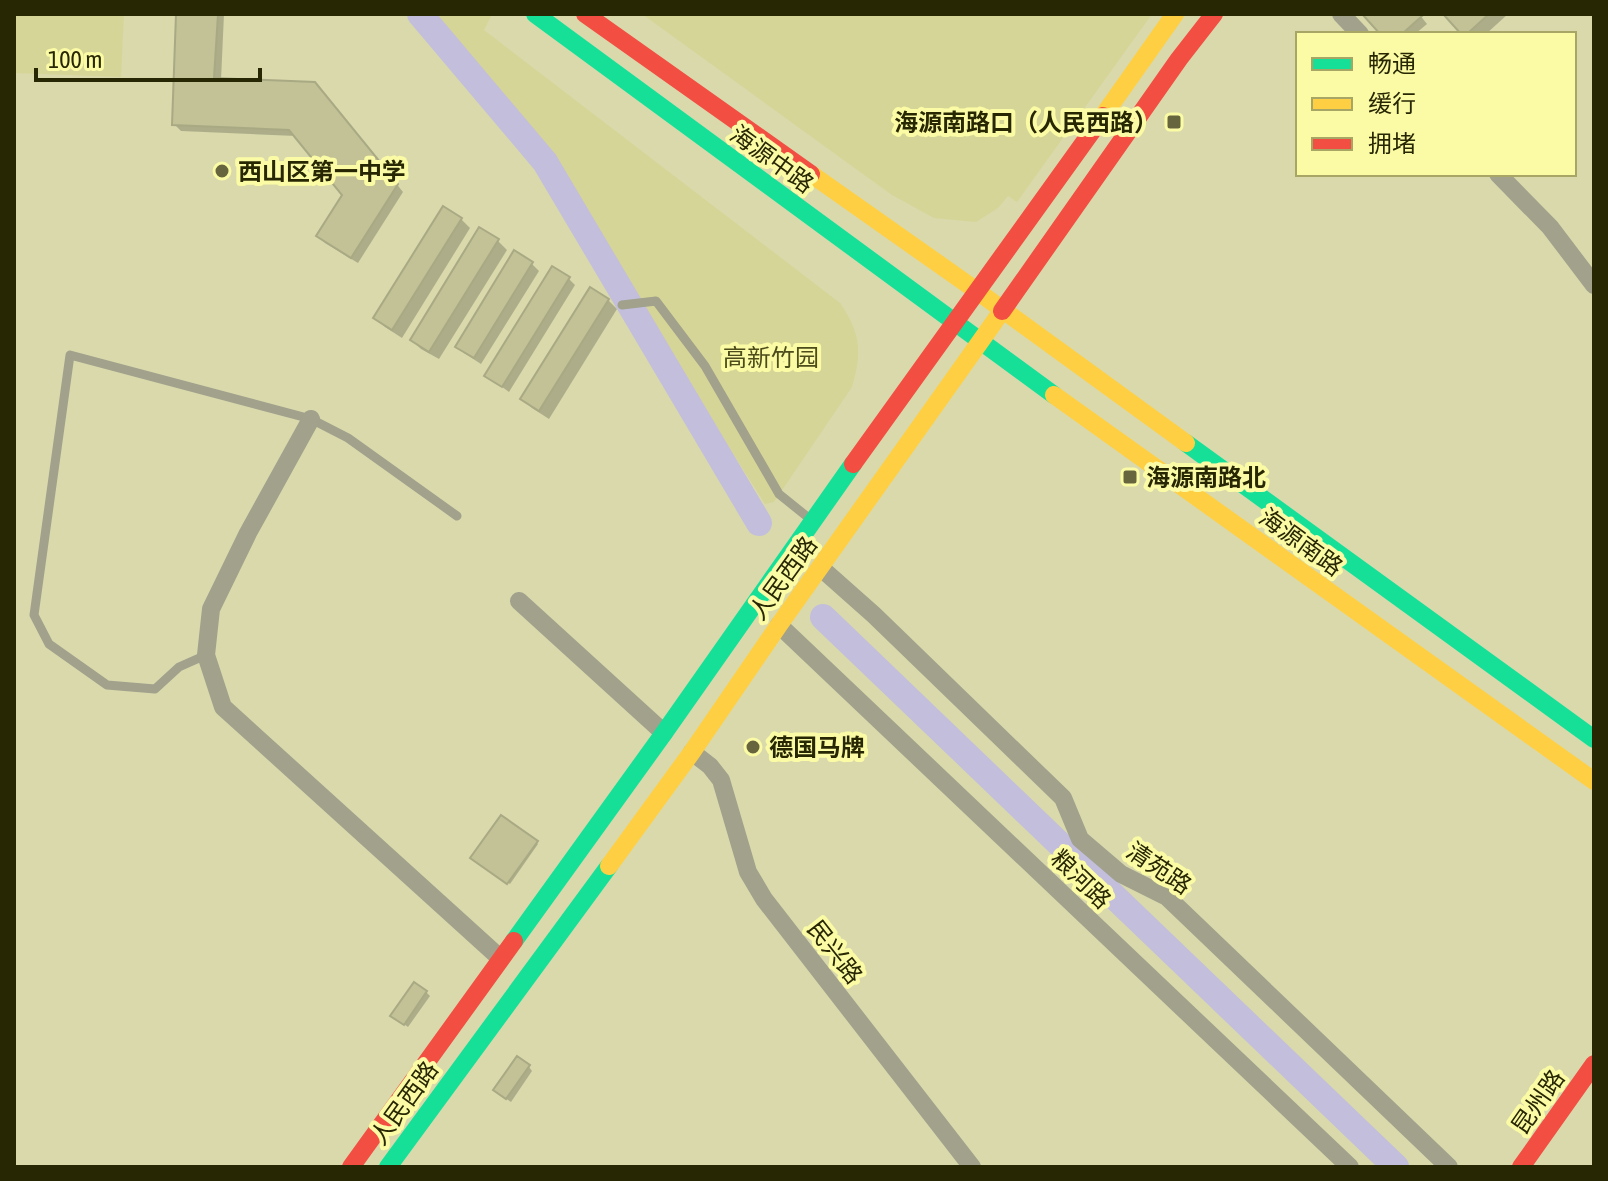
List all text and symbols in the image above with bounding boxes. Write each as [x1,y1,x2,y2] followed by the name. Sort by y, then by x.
[36,32,260,82] scale bar
[1296,32,1576,176] legend
[48,46,102,73] text: 100 m
[1368,50,1416,77] text: 畅通
[1368,90,1416,117] text: 缓行
[894,109,1158,136] place label: 海源南路口（人民西路）
[1165,113,1183,131] marker: 海源南路口（人民西路）
[725,120,819,198] street label: 海源中路
[1368,130,1416,157] text: 拥堵
[238,158,406,185] place label: 西山区第一中学
[213,162,231,180] marker: 西山区第一中学
[723,344,819,371] park label: 高新竹园
[1146,464,1266,491] place label: 海源南路北
[1121,468,1139,486] marker: 海源南路北
[1254,503,1348,581] street label: 海源南路
[744,531,822,625] street label: 人民西路
[769,734,865,761] place label: 德国马牌
[744,738,762,756] marker: 德国马牌
[1122,837,1196,899] street label: 清苑路
[1046,844,1116,914] street label: 粮河路
[802,915,868,989] street label: 民兴路
[365,1056,443,1150] street label: 人民西路
[1506,1065,1570,1139] street label: 昆州路

